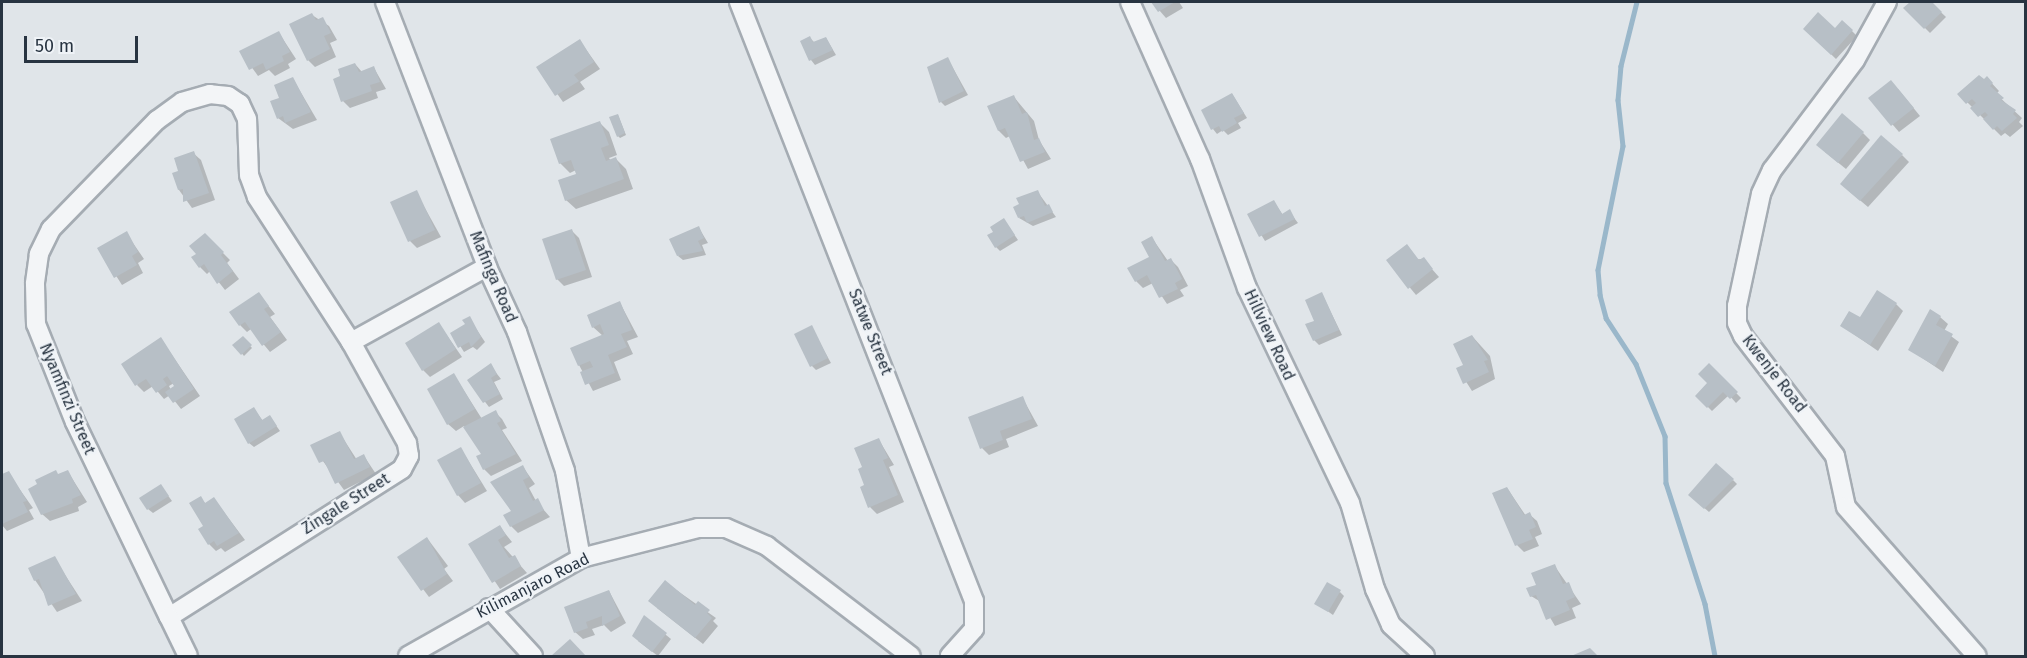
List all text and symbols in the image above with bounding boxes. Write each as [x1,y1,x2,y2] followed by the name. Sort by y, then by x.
[27,24,141,62] scale bar
[35,35,74,57] text: 50 m
[465,228,521,326] street label: Mafinga Road
[844,286,896,378] street label: Satwe Street
[1240,286,1298,384] street label: Hillview Road
[1738,331,1810,417] street label: Kwenje Road
[35,341,99,457] street label: Nyamfinzi Street
[299,469,393,539] street label: Zingale Street
[473,549,593,623] street label: Kilimanjaro Road

